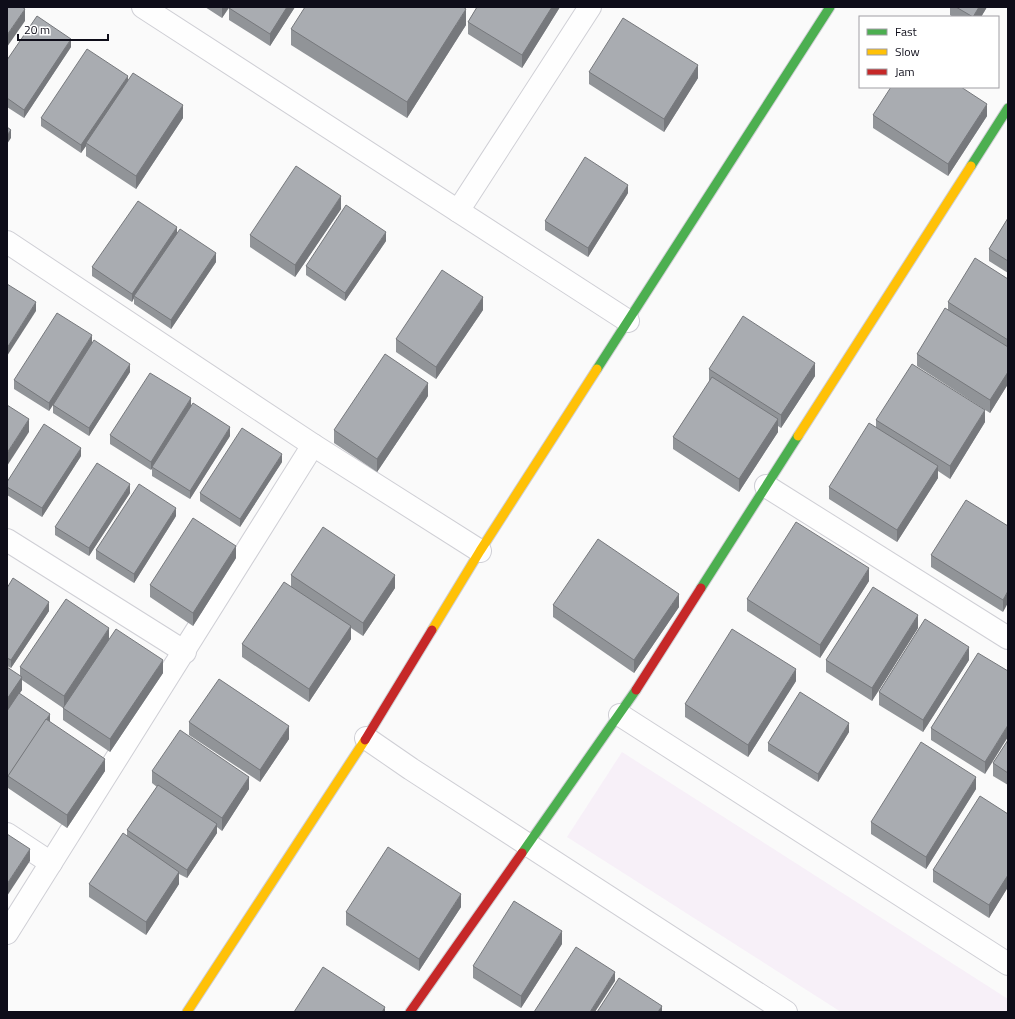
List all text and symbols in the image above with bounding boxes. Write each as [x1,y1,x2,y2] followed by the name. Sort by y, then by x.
[18,16,108,42] scale bar
[859,16,999,88] legend
[24,20,50,39] text: 20 m
[895,22,918,41] text: Fast
[895,42,920,61] text: Slow
[895,62,915,81] text: Jam

